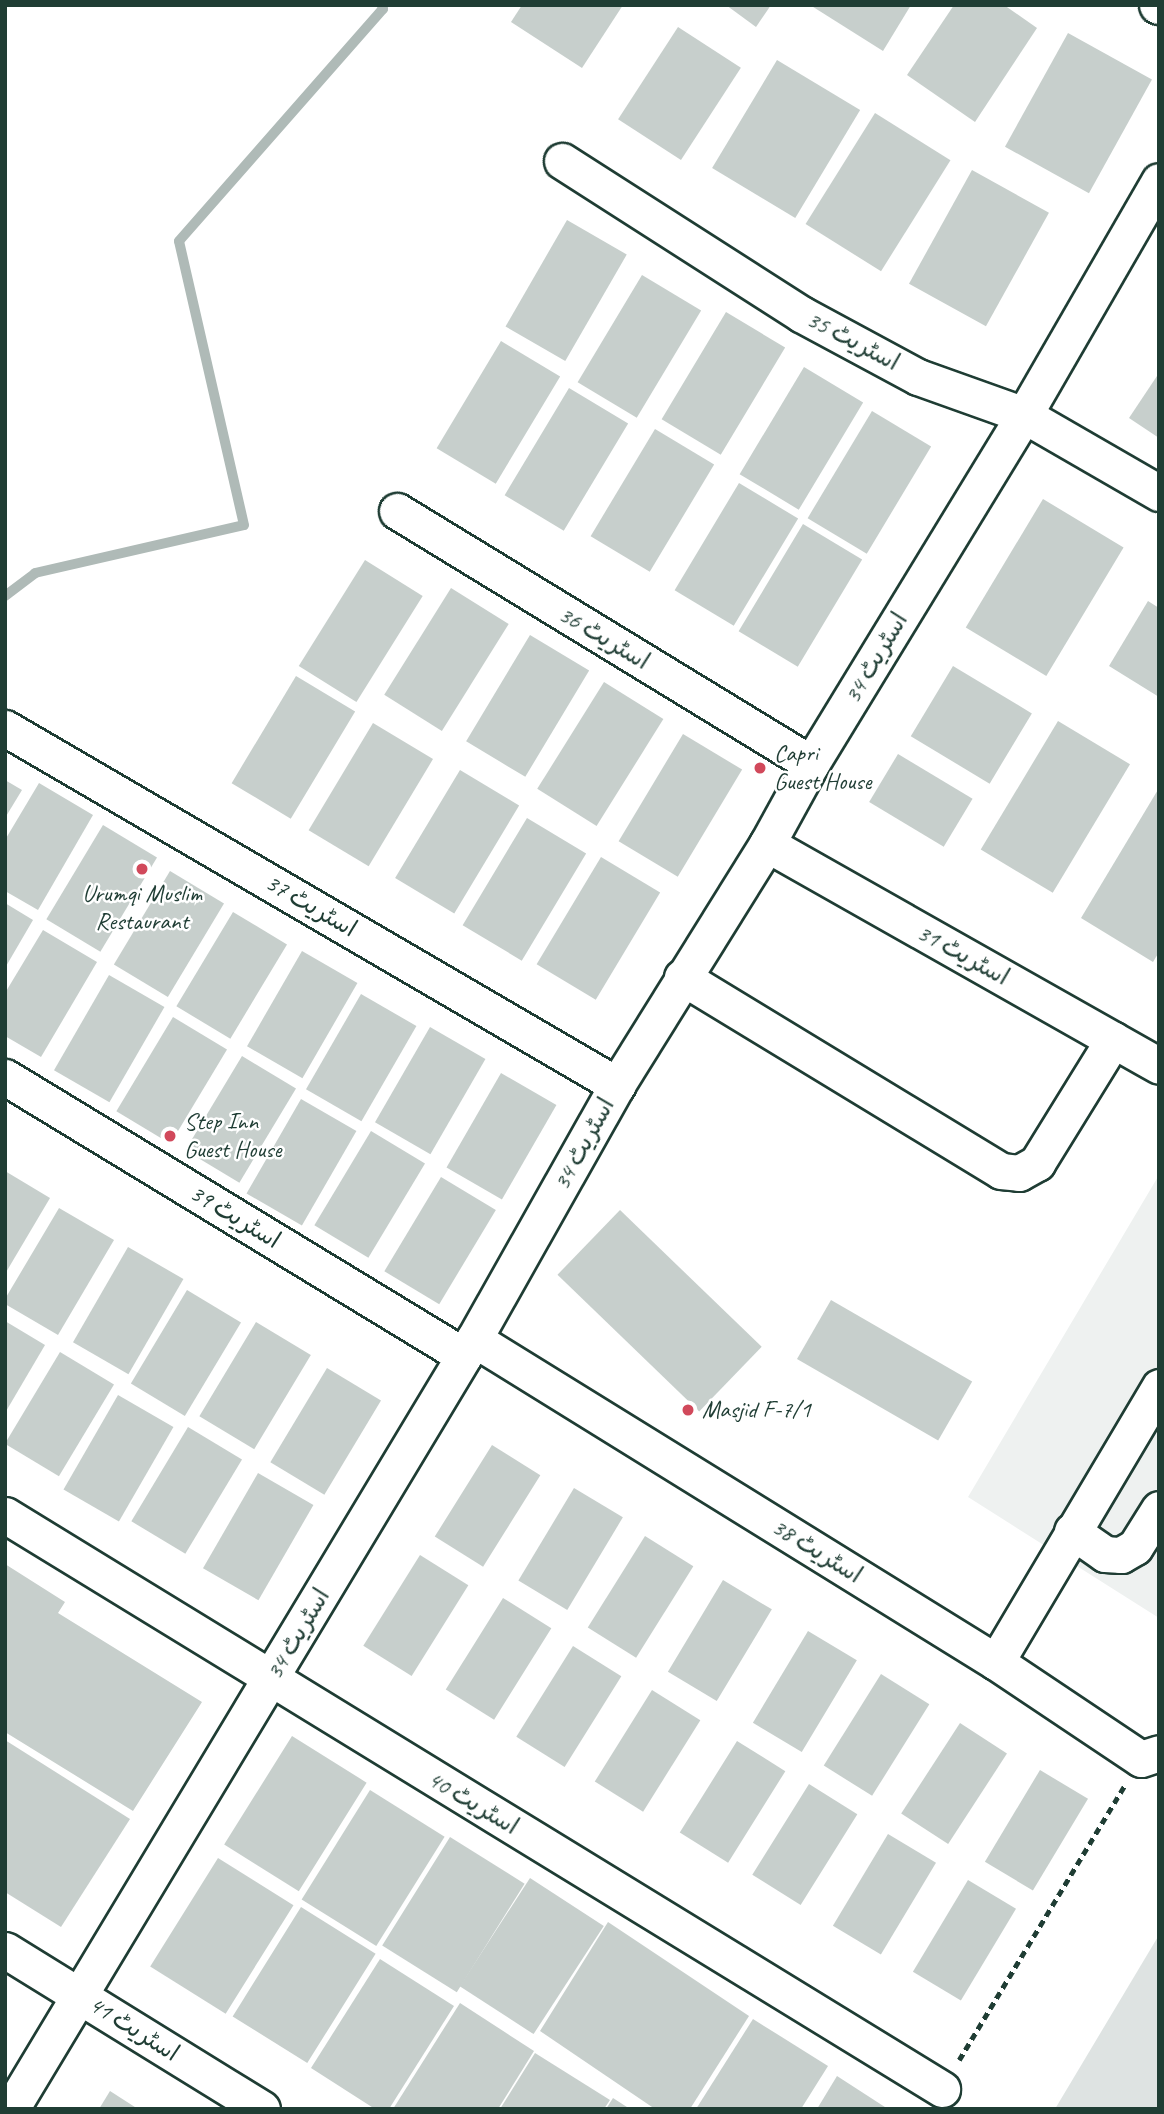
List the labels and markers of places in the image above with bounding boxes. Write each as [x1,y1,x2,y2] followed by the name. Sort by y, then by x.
[774,740,871,796] place label: Capri Guest House
[752,760,768,776] marker: Capri Guest House
[134,861,150,877] marker: Urumqi Muslim Restaurant
[82,880,202,936] place label: Urumqi Muslim Restaurant
[184,1108,281,1164] place label: Step Inn Guest House
[162,1128,178,1144] marker: Step Inn Guest House
[702,1396,811,1424] place label: Masjid F-7/1
[680,1402,696,1418] marker: Masjid F-7/1

